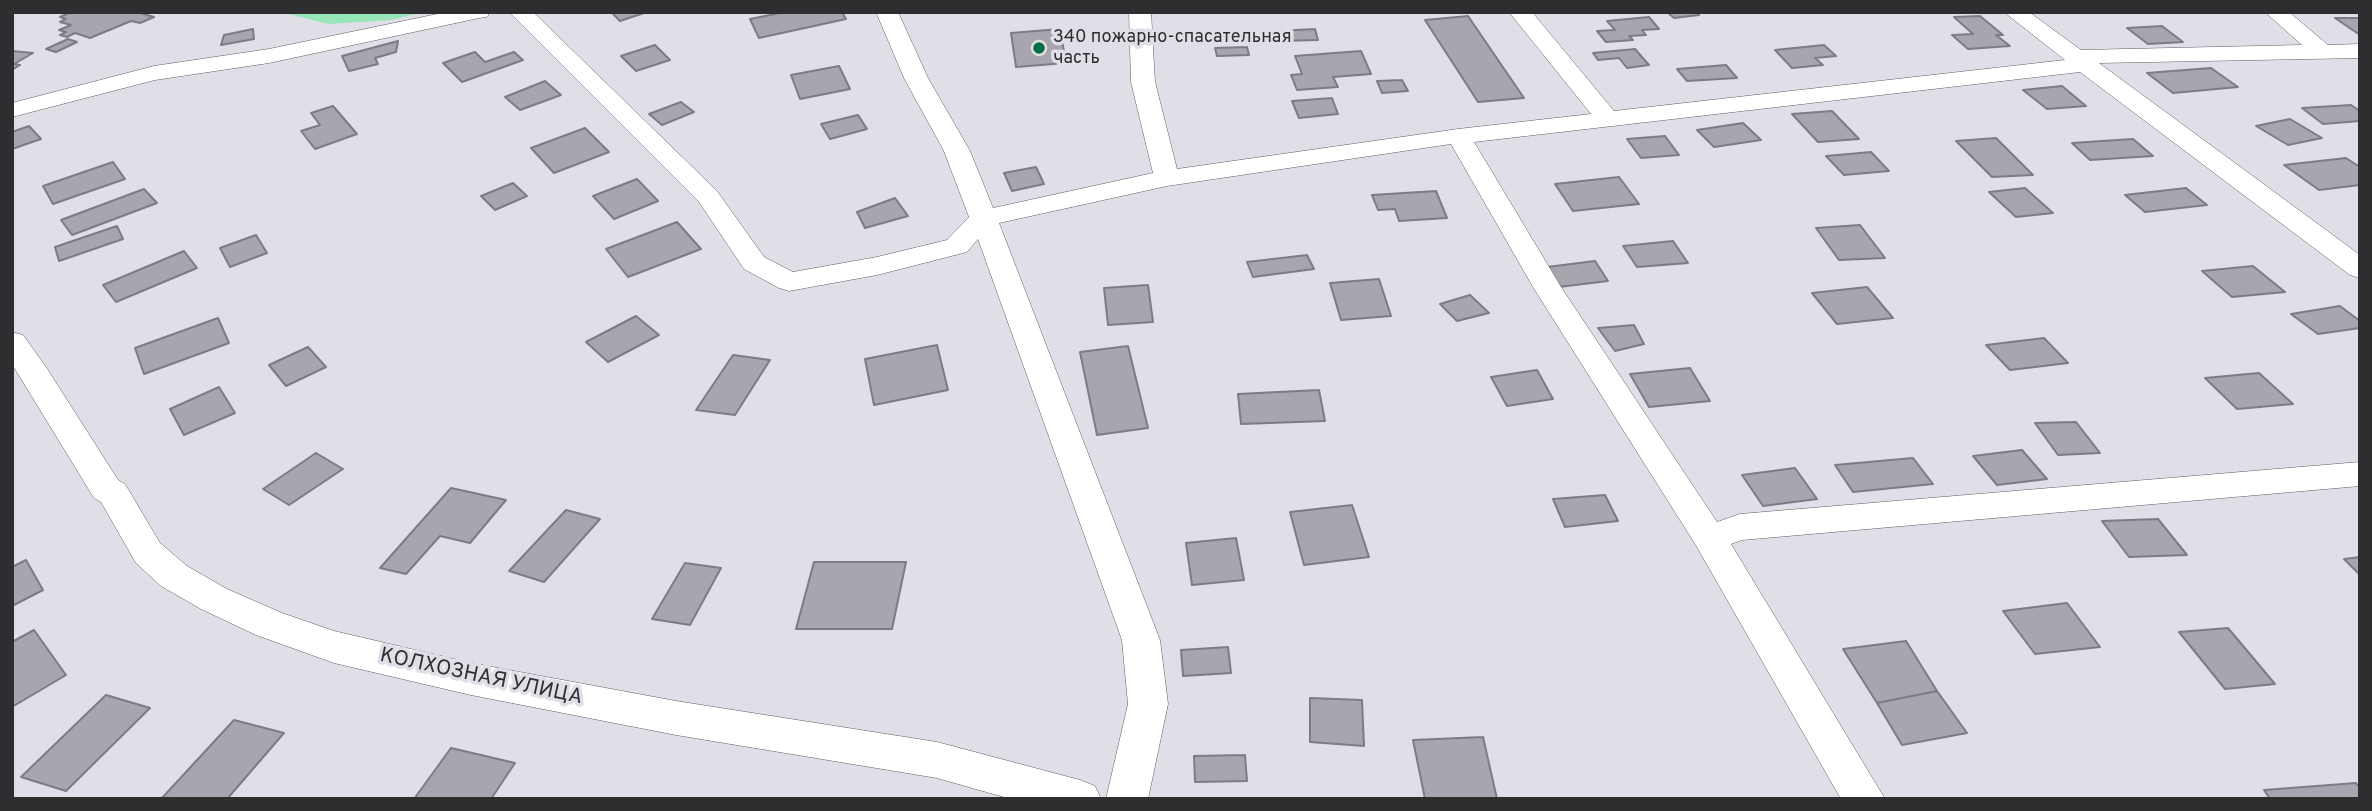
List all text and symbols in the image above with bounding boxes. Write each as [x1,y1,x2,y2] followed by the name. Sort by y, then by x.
[1053,27,1291,70] place label: 340 пожарно-спасательная часть
[1031,40,1047,56] marker: 340 пожарно-спасательная часть
[377,644,585,712] street label: КОЛХОЗНАЯ УЛИЦА

